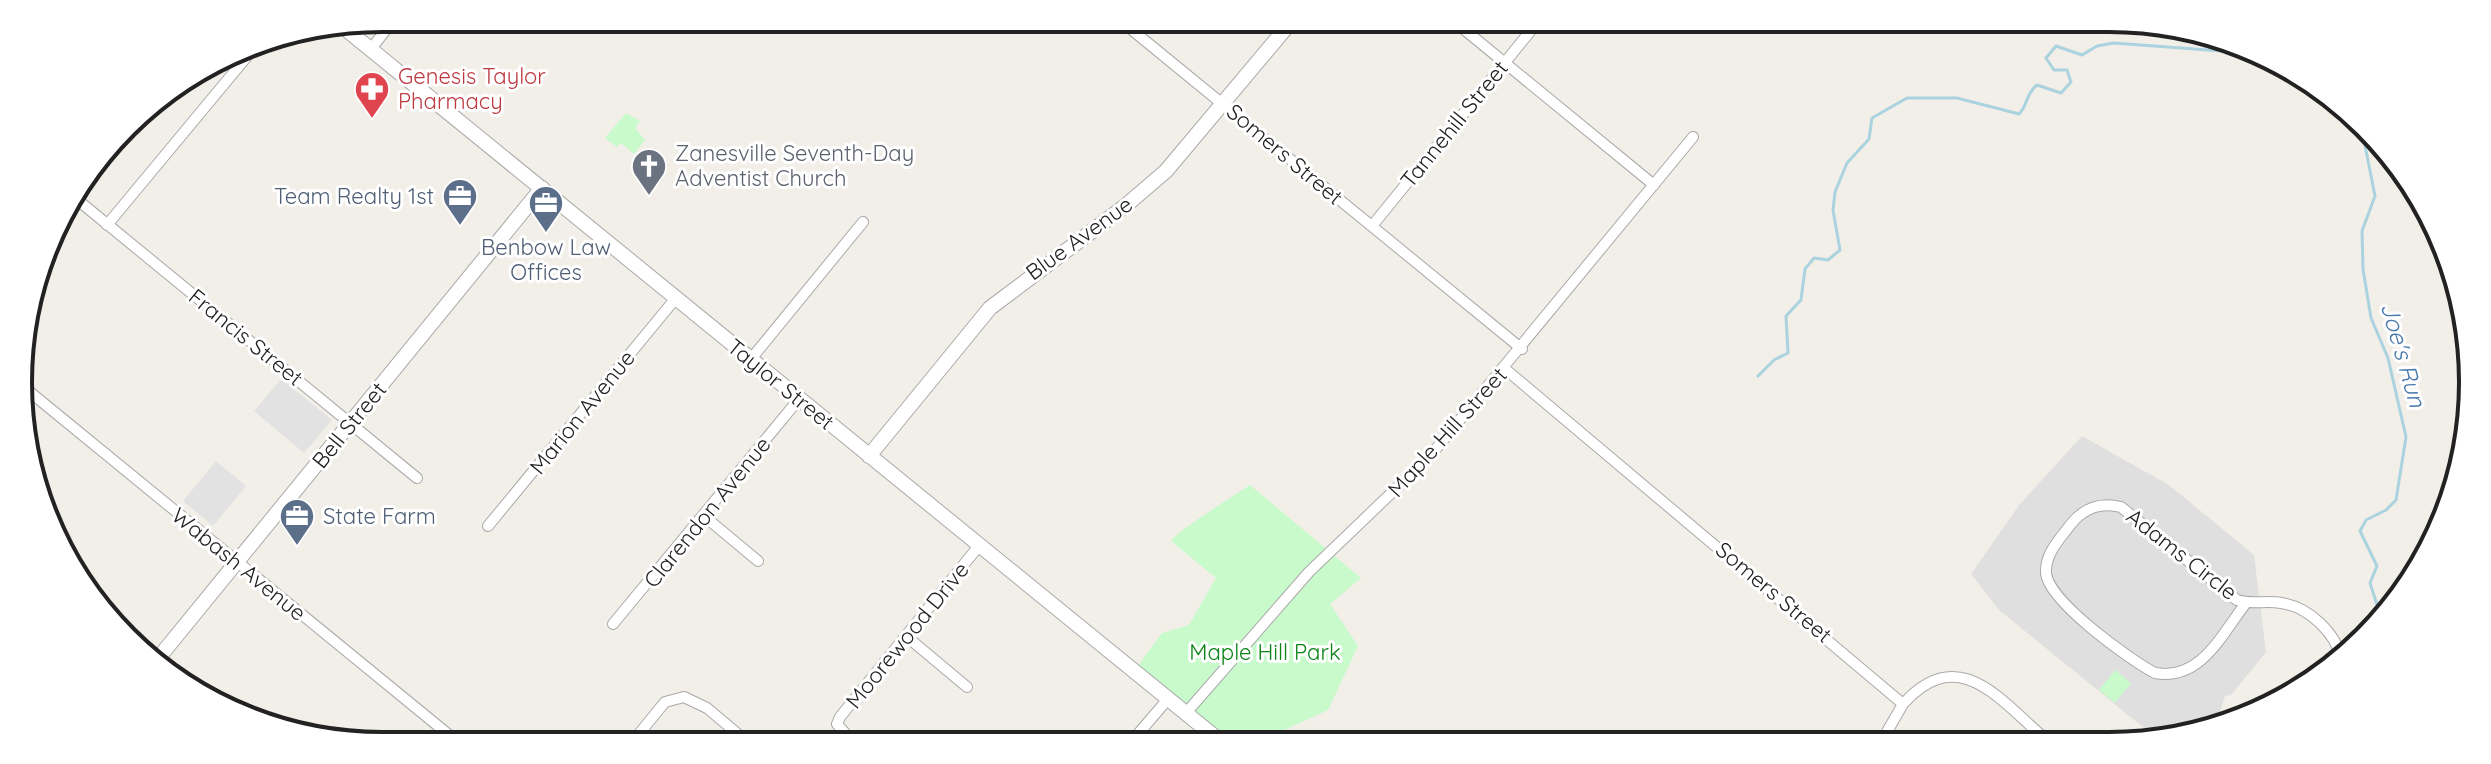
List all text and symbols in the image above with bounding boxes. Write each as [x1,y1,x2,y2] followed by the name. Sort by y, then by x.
[1394,55,1514,193] street label: Tannehill Street
[398,62,546,115] place label: Genesis Taylor Pharmacy
[353,70,391,120] pharmacy icon: Genesis Taylor Pharmacy
[1221,97,1349,211] street label: Somers Street
[675,139,914,192] place label: Zanesville Seventh-Day Adventist Church
[630,147,668,197] church icon: Zanesville Seventh-Day Adventist Church
[441,177,479,227] office icon: Team Realty 1st
[274,182,434,210] place label: Team Realty 1st
[527,184,565,234] office icon: Benbow Law Offices
[1020,190,1138,286] street label: Blue Avenue
[481,233,611,286] place label: Benbow Law Offices
[183,282,309,392] street label: Francis Street
[2375,299,2434,412] water label: Joe's Run
[722,332,840,436] street label: Taylor Street
[523,344,641,480] street label: Marion Avenue
[1381,361,1513,503] street label: Maple Hill Street
[306,376,392,474] street label: Bell Street
[637,431,777,593] street label: Clarendon Avenue
[278,497,316,547] office icon: State Farm
[166,501,312,627] street label: Wabash Avenue
[323,502,436,530] place label: State Farm
[2121,502,2243,606] street label: Adams Circle
[1710,535,1838,649] street label: Somers Street
[839,556,975,714] street label: Moorewood Drive
[1189,638,1341,666] park label: Maple Hill Park

